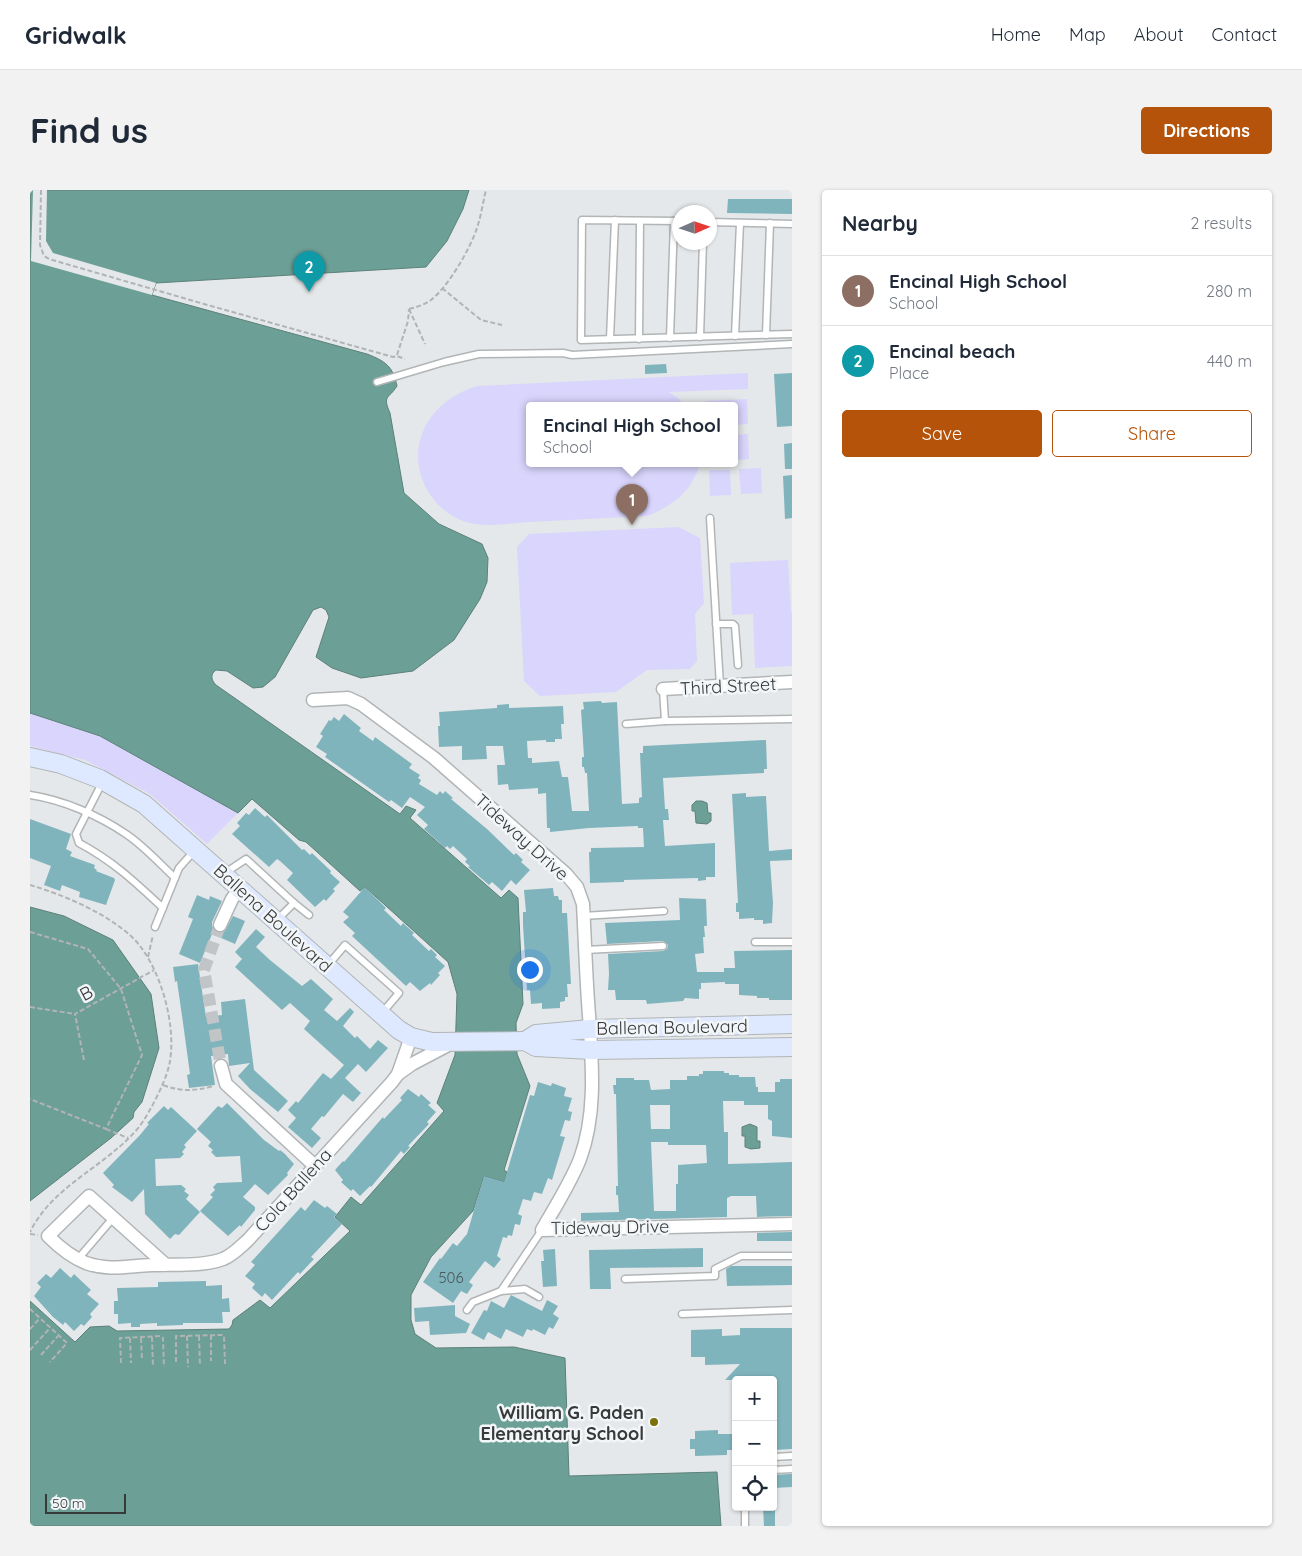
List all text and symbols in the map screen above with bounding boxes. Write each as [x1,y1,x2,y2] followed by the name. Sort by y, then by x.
[25,20,127,50] text: Gridwalk
[991,23,1041,46] text: Home
[1069,23,1106,46] text: Map
[1134,23,1184,46] text: About
[1212,23,1277,46] text: Contact
[1141,107,1272,154] button: Directions
[30,108,148,152] text: Find us
[672,205,717,250] north arrow
[842,210,918,236] text: Nearby
[1190,213,1252,233] text: 2 results
[293,251,325,292] pin: 2
[889,269,1067,293] text: Encinal High School
[855,281,861,301] text: 1
[1206,281,1252,301] text: 280 m
[889,293,938,313] text: School
[889,339,1015,363] text: Encinal beach
[853,351,863,371] text: 2
[1207,351,1252,371] text: 440 m
[889,363,929,383] text: Place
[526,402,738,467] popup
[842,410,1042,457] button: Save
[1052,410,1252,457] button: Share
[543,413,721,437] text: Encinal High School
[543,437,592,457] text: School
[616,484,648,525] pin: 1
[679,672,777,700] street label: Third Street
[470,789,574,885] street label: Tideway Drive
[209,859,337,977] street label: Ballena Boulevard
[517,957,543,983] your location
[75,980,97,1006] street label: B
[596,1014,748,1040] street label: Ballena Boulevard
[249,1143,337,1237] street label: Cola Ballena
[550,1214,670,1240] street label: Tideway Drive
[438,1268,464,1287] house number: 506
[732,1376,777,1511] map controls
[732,1376,777,1421] button: +
[480,1401,644,1445] place label: William G. Paden Elementary School
[648,1416,660,1428] marker: William G. Paden Elementary School
[732,1421,777,1466] button: −
[732,1466,777,1511] button: locate
[45,1491,126,1514] scale bar
[52,1494,85,1512] text: 50 m

